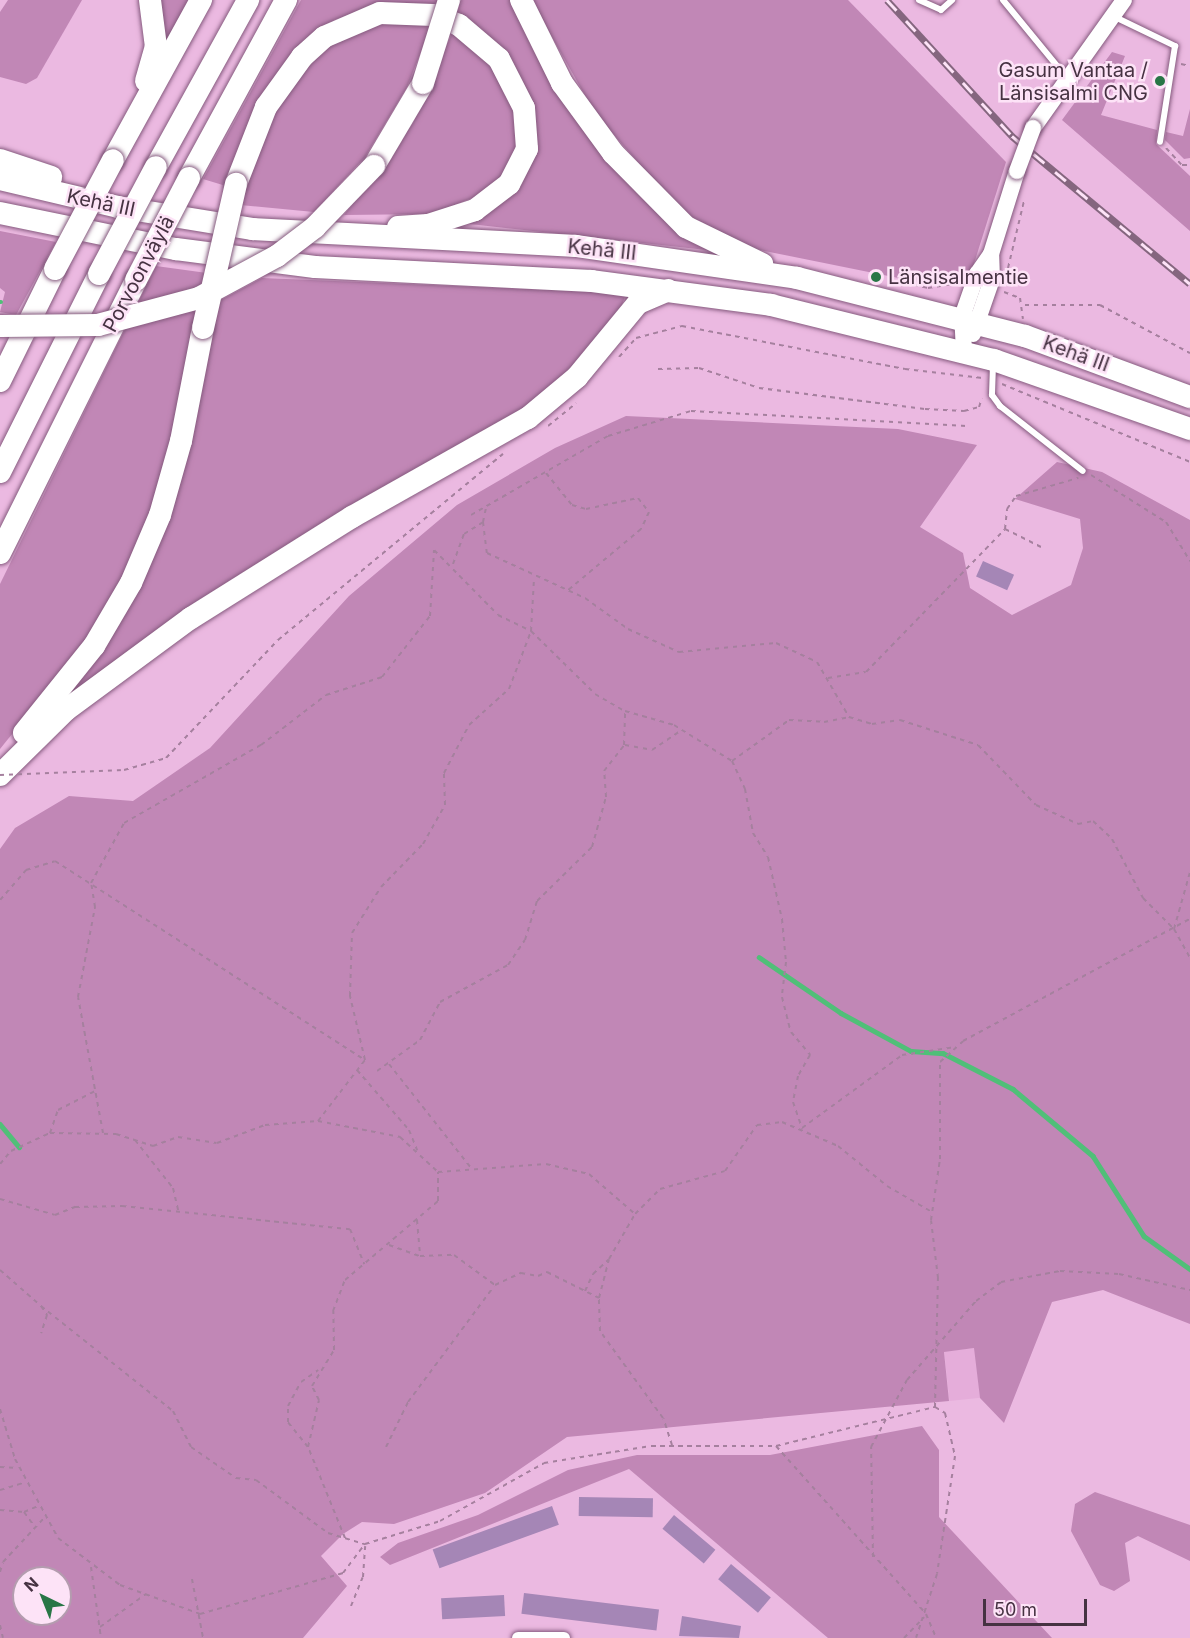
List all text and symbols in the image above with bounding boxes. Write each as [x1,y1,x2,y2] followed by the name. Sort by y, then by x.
[999,58,1148,105] place label: Gasum Vantaa / Länsisalmi CNG
[1153,74,1167,88] marker: Gasum Vantaa / Länsisalmi CNG
[65,184,137,222] street label: Kehä III
[98,212,180,336] street label: Porvoonväylä
[566,234,638,266] street label: Kehä III
[888,265,1028,289] place label: Länsisalmentie
[869,270,883,284] marker: Länsisalmentie
[1039,331,1113,377] street label: Kehä III
[12,1566,72,1626] north arrow
[20,1573,42,1596] text: N
[986,1587,1090,1625] scale bar
[994,1599,1037,1620] text: 50 m

